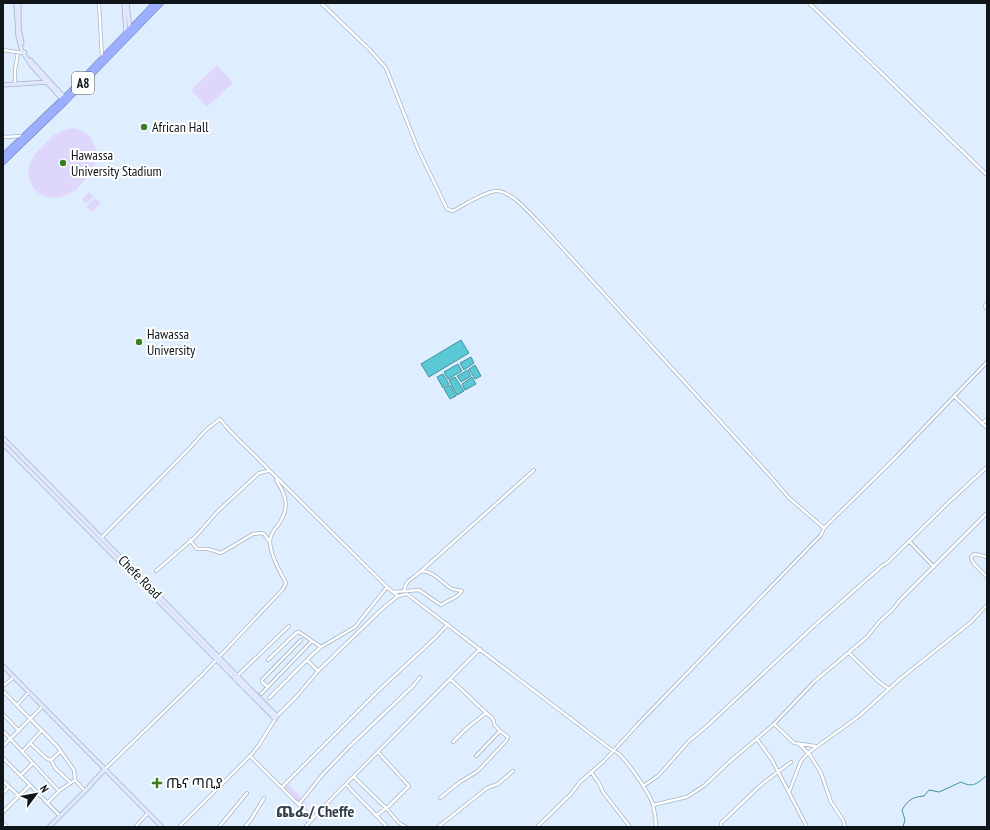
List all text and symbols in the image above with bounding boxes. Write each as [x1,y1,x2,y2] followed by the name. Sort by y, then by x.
[72,72,94,94] road number: A8
[152,118,209,136] place label: African Hall
[139,122,149,132] marker: African Hall
[71,146,162,180] place label: Hawassa University Stadium
[58,158,68,168] marker: Hawassa University Stadium
[147,325,196,359] place label: Hawassa University
[134,337,144,347] marker: Hawassa University
[114,551,166,603] street label: Chefe Road
[16,774,56,814] north arrow
[166,774,223,792] place label: ጤና ጣቢያ
[151,777,163,789] marker: ጤና ጣቢያ
[37,782,52,795] text: N
[276,801,354,821] district label: ጨፌ/ Cheffe

